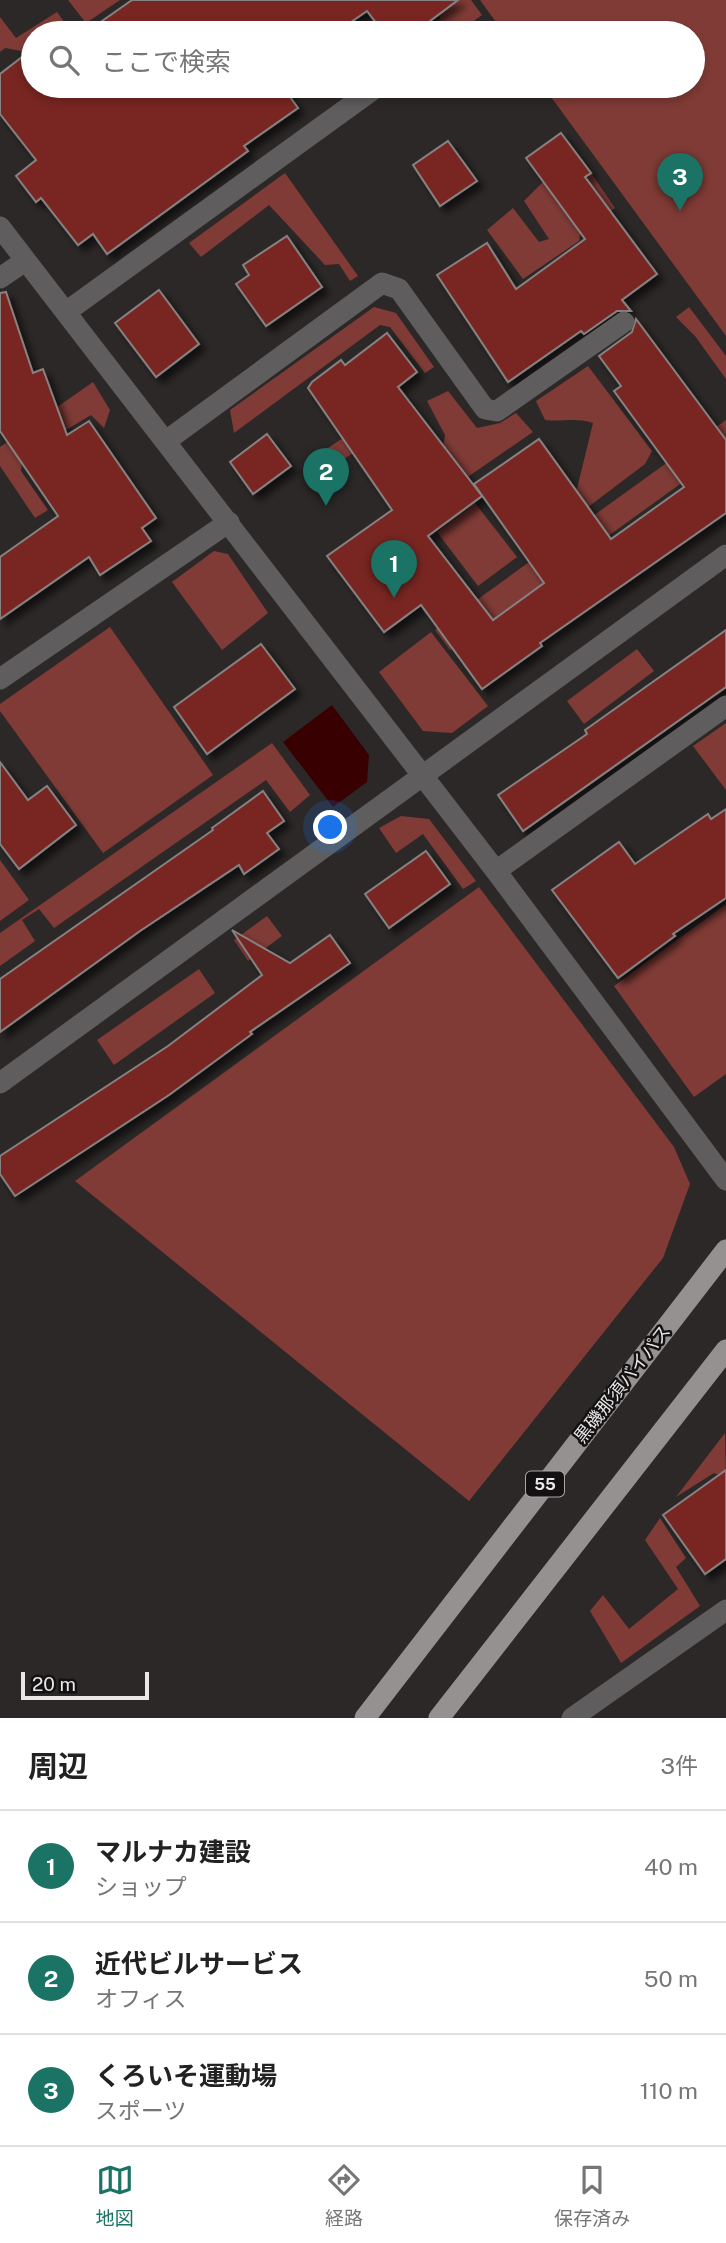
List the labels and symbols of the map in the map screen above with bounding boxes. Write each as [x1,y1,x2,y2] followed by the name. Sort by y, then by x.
[657,153,703,211] pin: 3
[303,448,349,506] pin: 2
[371,540,417,598] pin: 1
[313,810,347,844] your location
[570,1321,674,1447] street label: 黒磯那須バイパス
[526,1472,564,1496] road number: 55
[21,1669,149,1701] scale bar

